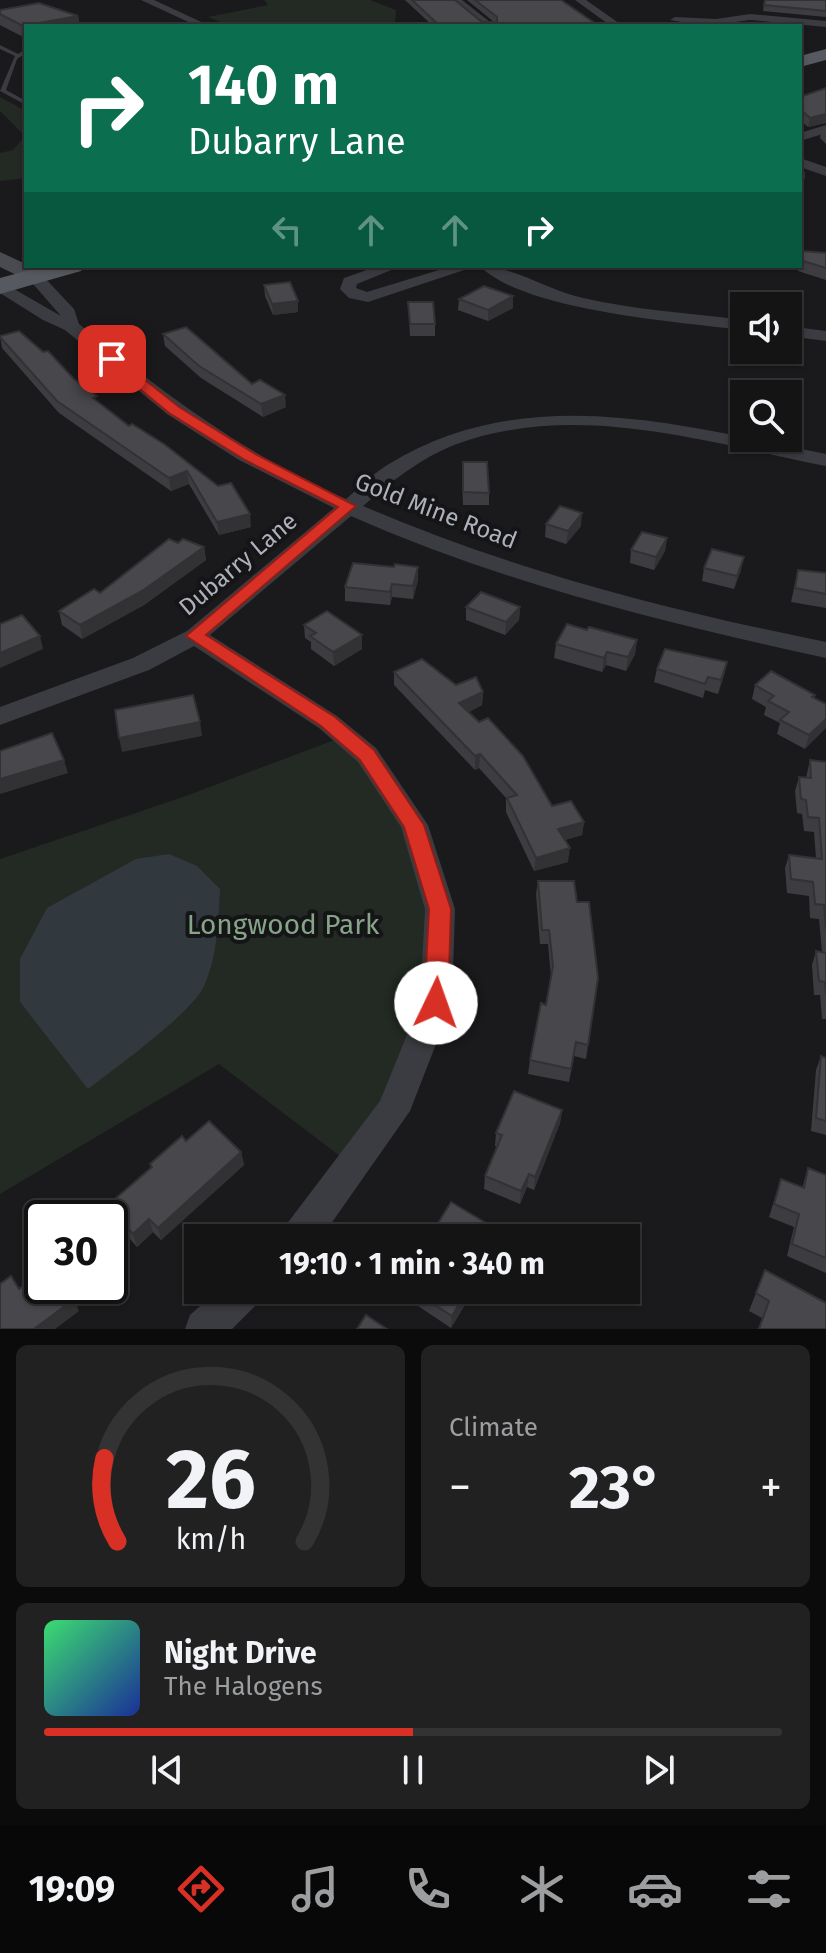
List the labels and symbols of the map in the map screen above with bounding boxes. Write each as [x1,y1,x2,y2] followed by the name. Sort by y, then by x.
[78,325,146,393] pin
[351,467,521,555] street label: Gold Mine Road
[173,507,303,621] street label: Dubarry Lane
[187,908,380,941] park label: Longwood Park
[394,961,478,1045] position arrow
[24,1200,128,1304] speed limit sign: 30

